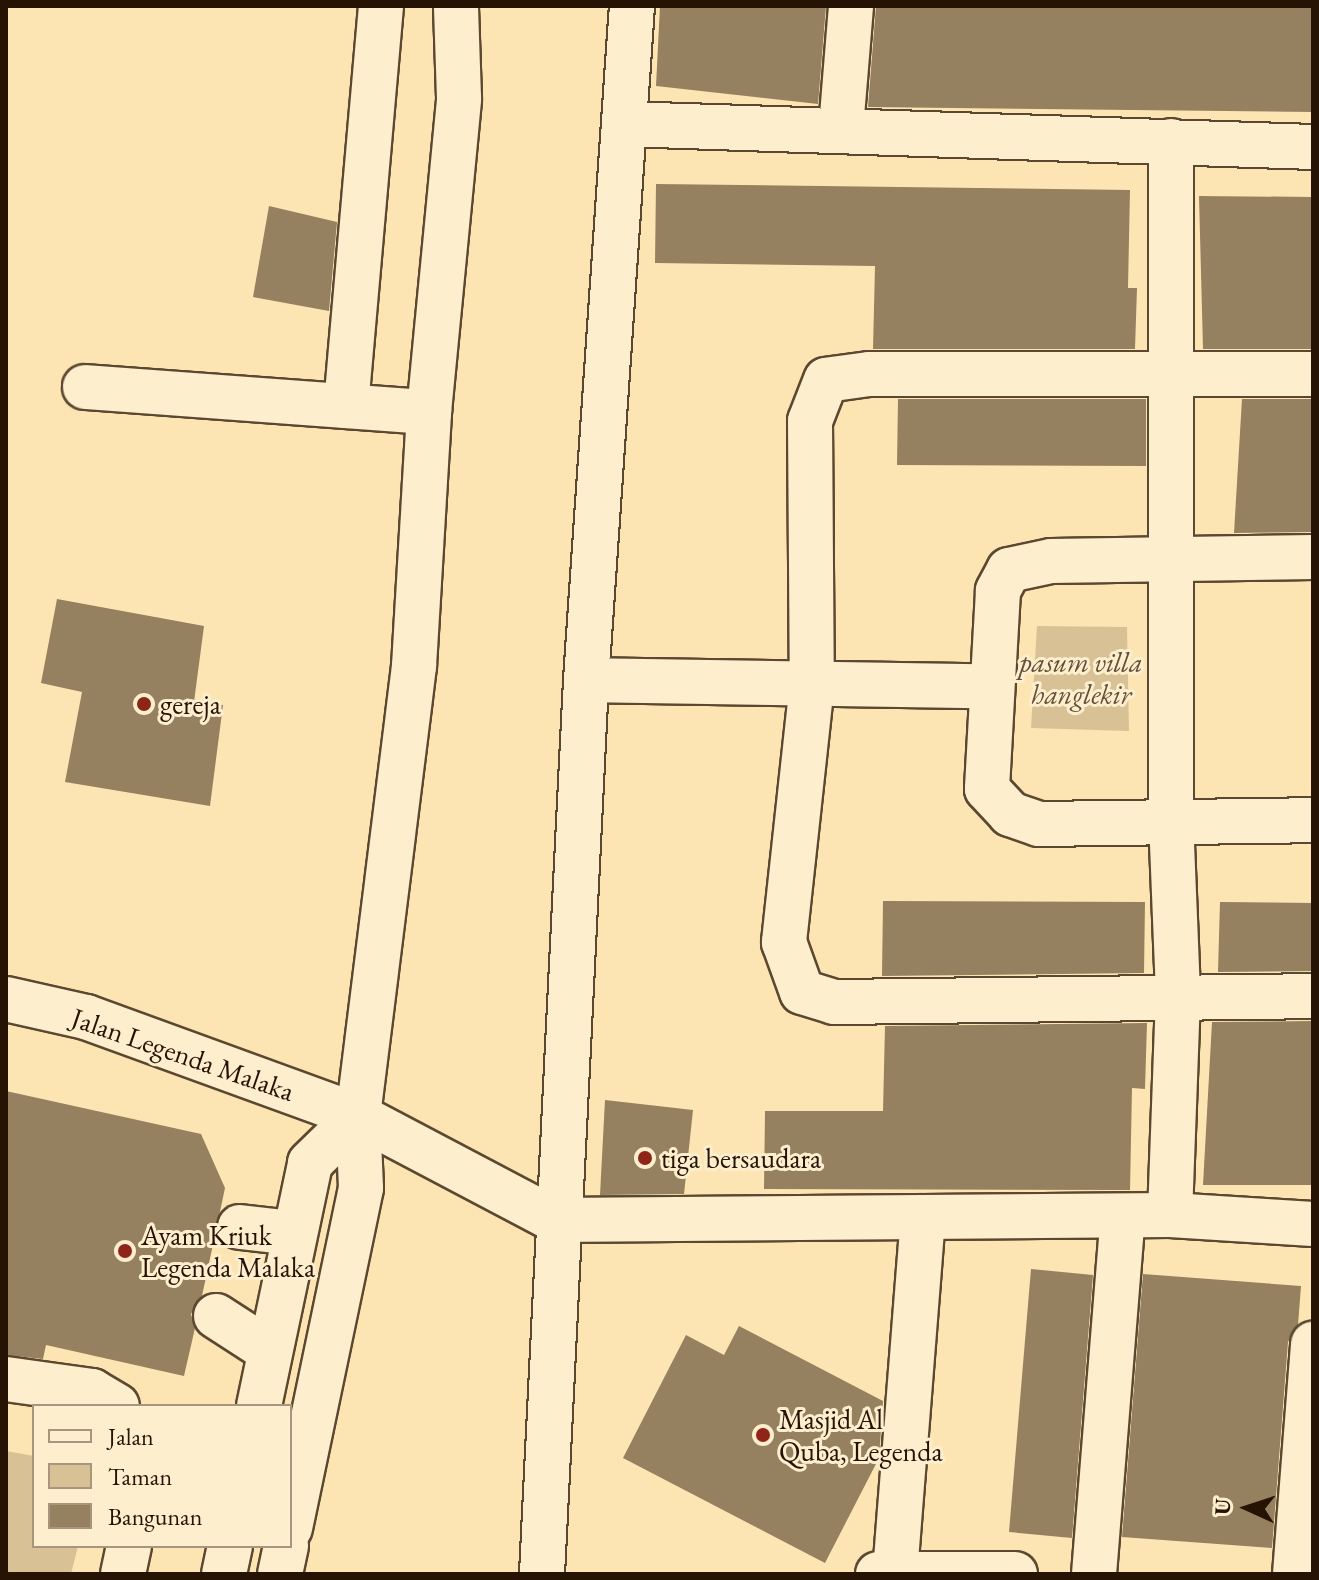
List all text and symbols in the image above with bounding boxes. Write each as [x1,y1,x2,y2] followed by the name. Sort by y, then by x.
[1019,645,1143,711] park label: pasum villa hanglekir
[160,687,221,721] place label: gereja
[135,695,153,713] marker: gereja
[67,1000,299,1108] street label: Jalan Legenda Malaka
[661,1141,821,1175] place label: tiga bersaudara
[636,1149,654,1167] marker: tiga bersaudara
[141,1218,315,1284] place label: Ayam Kriuk Legenda Malaka
[116,1242,134,1260] marker: Ayam Kriuk Legenda Malaka
[779,1402,943,1468] place label: Masjid Al Quba, Legenda
[32,1404,292,1548] legend
[108,1421,154,1452] text: Jalan
[754,1426,772,1444] marker: Masjid Al Quba, Legenda
[108,1461,172,1492] text: Taman
[1207,1468,1287,1548] north arrow
[1208,1498,1237,1516] text: U
[108,1501,202,1532] text: Bangunan

